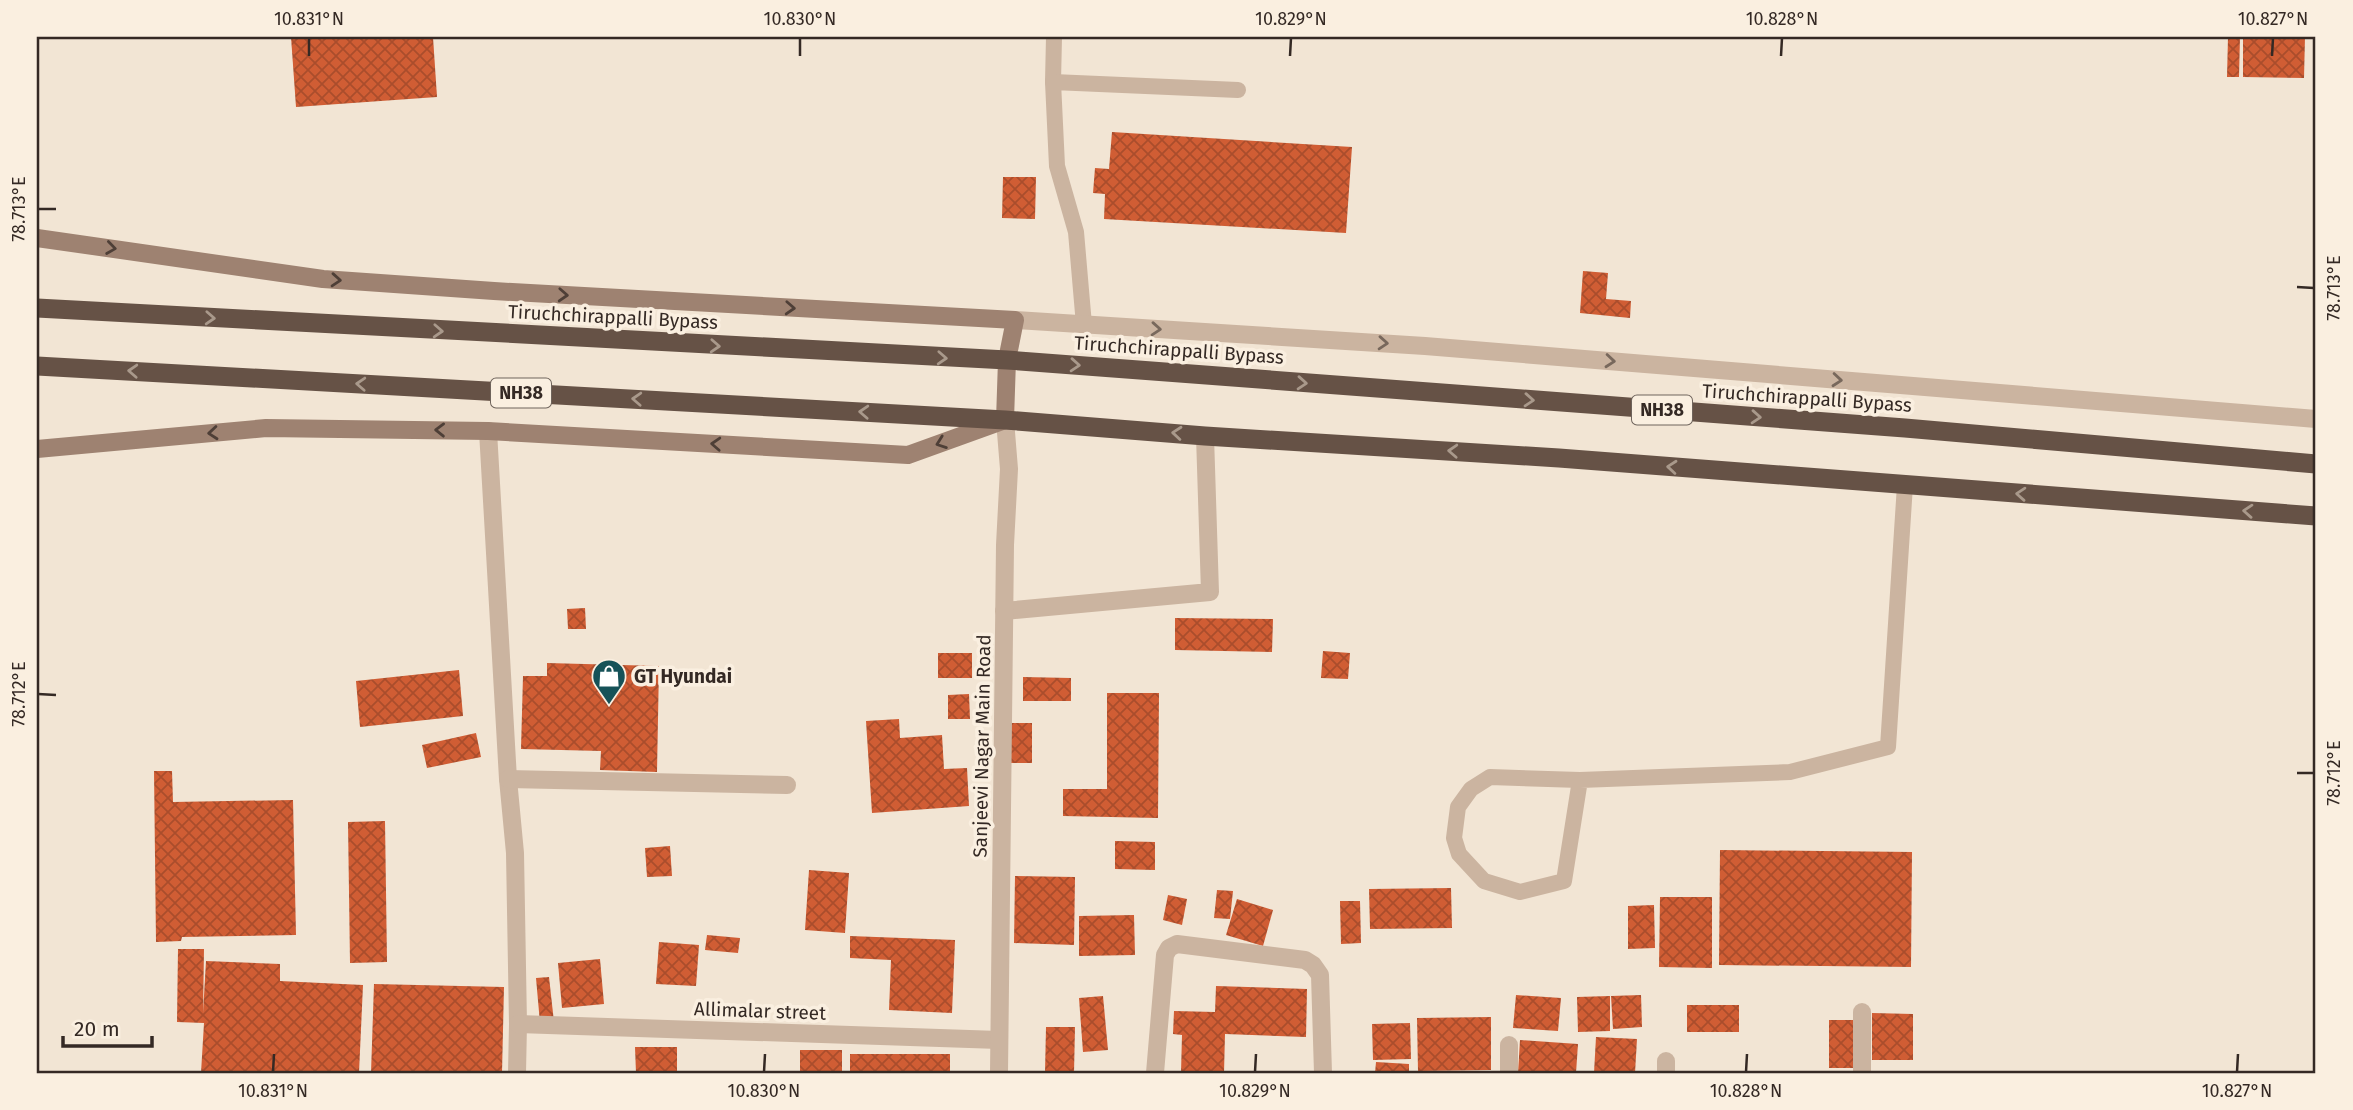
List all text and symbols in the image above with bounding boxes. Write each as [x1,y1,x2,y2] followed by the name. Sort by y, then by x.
[274,8,344,30] text: 10.831°N
[764,8,836,30] text: 10.830°N
[1255,8,1327,30] text: 10.829°N
[1746,8,1818,30] text: 10.828°N
[2238,8,2308,30] text: 10.827°N
[8,176,30,242] text: 78.713°E
[105,240,116,255] one-way arrow
[2323,255,2345,321] text: 78.713°E
[331,272,342,287] one-way arrow
[558,288,569,303] one-way arrow
[507,300,719,334] street label: Tiruchchirappalli Bypass
[785,300,796,315] one-way arrow
[205,310,216,325] one-way arrow
[1151,321,1162,336] one-way arrow
[432,323,443,338] one-way arrow
[1073,331,1285,369] street label: Tiruchchirappalli Bypass
[1378,335,1389,350] one-way arrow
[710,338,721,353] one-way arrow
[937,350,948,365] one-way arrow
[1605,353,1616,368] one-way arrow
[1070,358,1081,373] one-way arrow
[128,364,139,379] one-way arrow
[1832,372,1843,387] one-way arrow
[1297,375,1308,390] one-way arrow
[355,377,366,392] one-way arrow
[491,379,551,408] road number: NH38
[1701,379,1913,417] street label: Tiruchchirappalli Bypass
[631,392,642,407] one-way arrow
[1524,392,1535,407] one-way arrow
[1632,396,1692,424] road number: NH38
[858,405,869,420] one-way arrow
[1751,409,1762,424] one-way arrow
[434,422,445,438] one-way arrow
[207,425,218,440] one-way arrow
[1171,426,1182,441] one-way arrow
[936,435,948,449] one-way arrow
[710,437,721,452] one-way arrow
[1447,444,1458,459] one-way arrow
[1667,460,1678,475] one-way arrow
[2016,487,2027,502] one-way arrow
[2242,504,2253,519] one-way arrow
[969,634,995,858] street label: Sanjeevi Nagar Main Road
[590,657,628,706] shop icon: GT Hyundai
[8,661,30,727] text: 78.712°E
[634,665,732,688] place label: GT Hyundai
[2323,740,2345,806] text: 78.712°E
[694,997,827,1025] street label: Allimalar street
[63,1005,152,1049] scale bar
[74,1016,120,1042] text: 20 m
[238,1080,308,1102] text: 10.831°N
[728,1080,800,1102] text: 10.830°N
[1219,1080,1291,1102] text: 10.829°N
[1710,1080,1782,1102] text: 10.828°N
[2202,1080,2272,1102] text: 10.827°N

